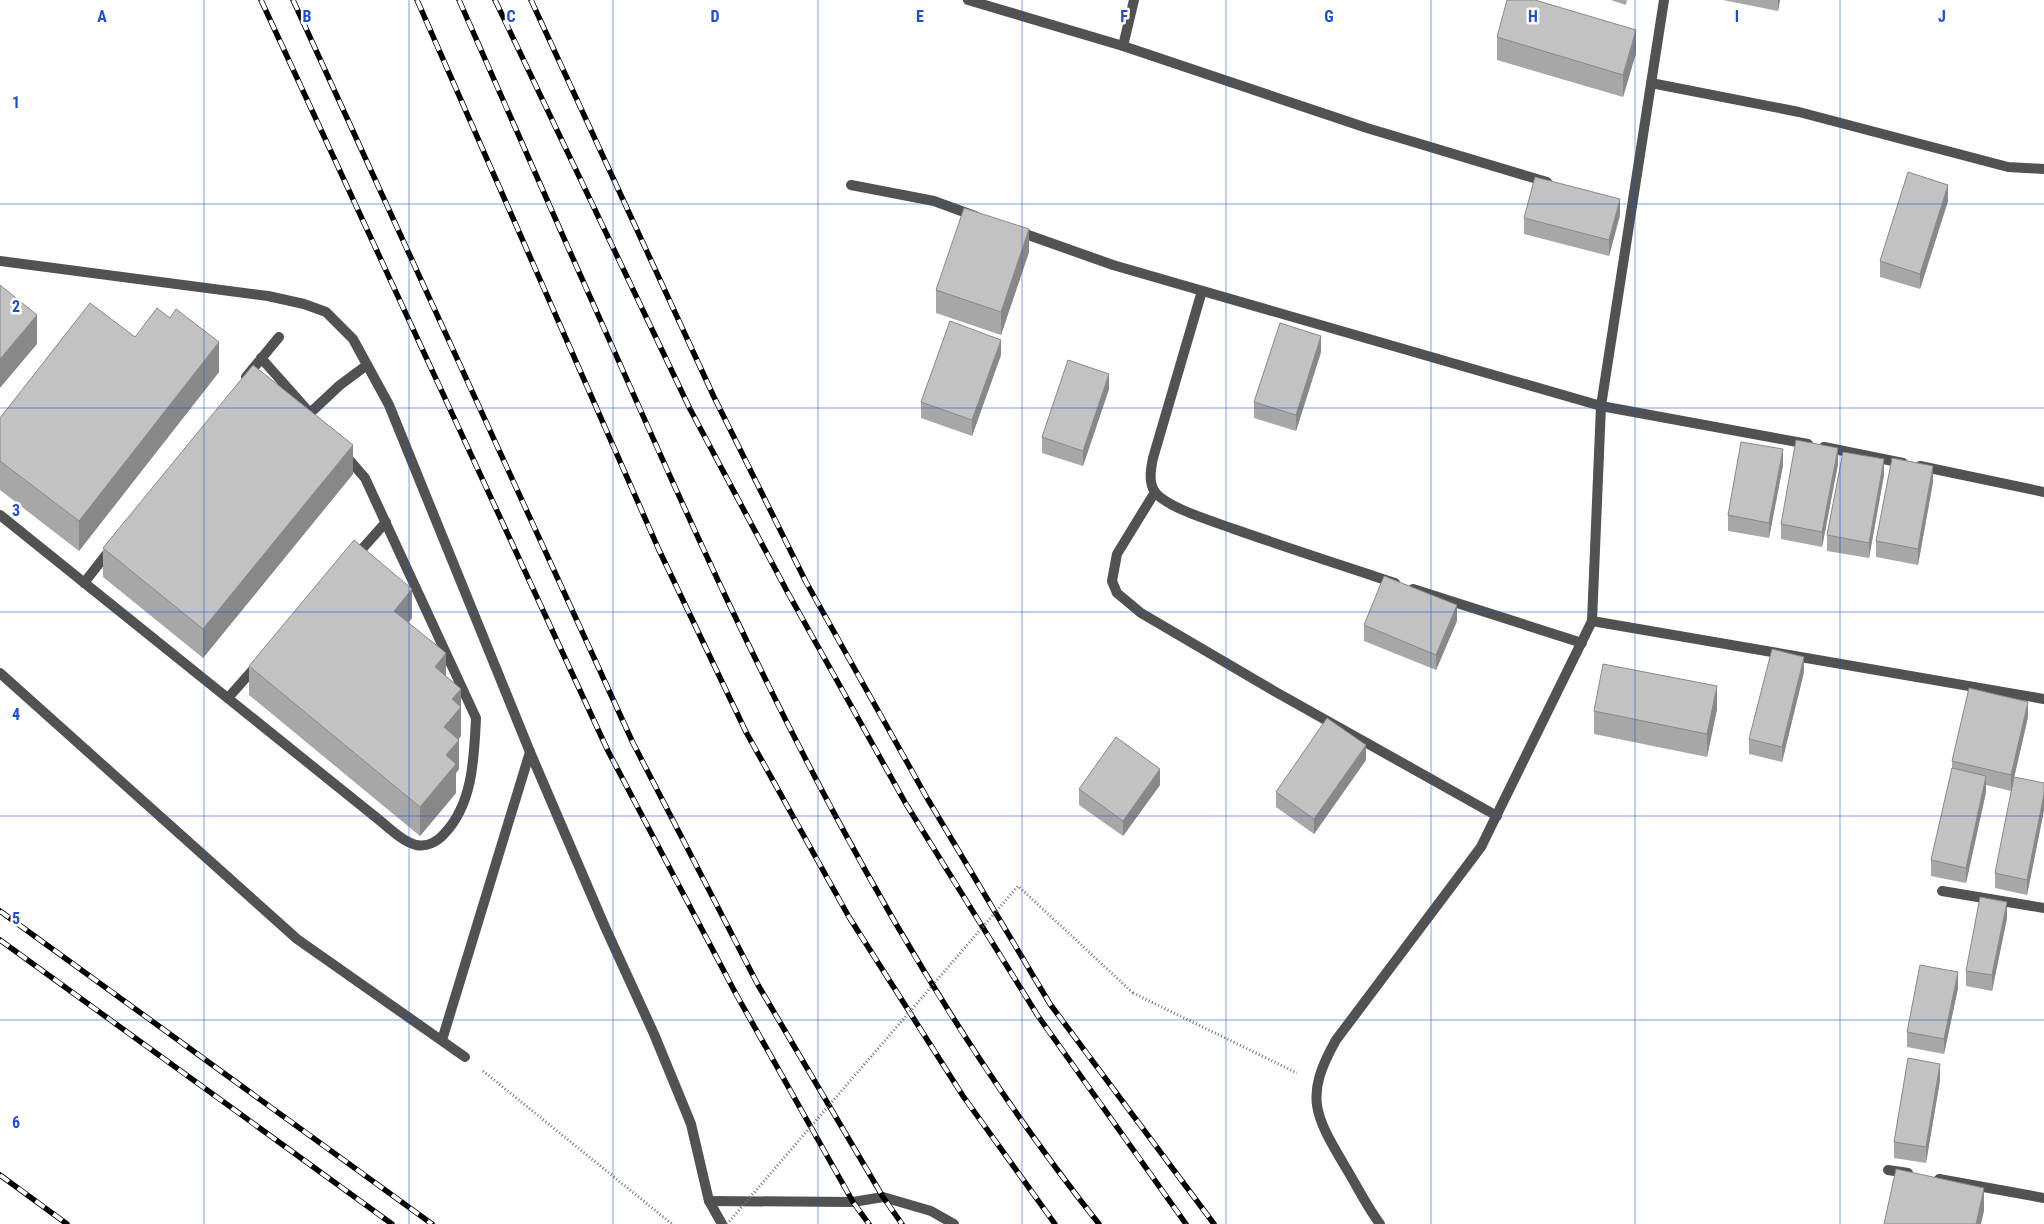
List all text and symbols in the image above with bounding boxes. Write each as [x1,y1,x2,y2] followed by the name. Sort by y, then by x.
[97,7,107,26] text: A
[303,7,312,26] text: B
[506,7,516,26] text: C
[710,7,720,26] text: D
[916,7,924,26] text: E
[1120,7,1128,26] text: F
[1324,7,1334,26] text: G
[1528,7,1538,26] text: H
[1735,7,1739,26] text: I
[1938,7,1946,26] text: J
[12,93,20,112] text: 1
[12,297,20,316] text: 2
[12,501,20,520] text: 3
[12,705,20,724] text: 4
[12,909,20,928] text: 5
[12,1113,20,1132] text: 6

